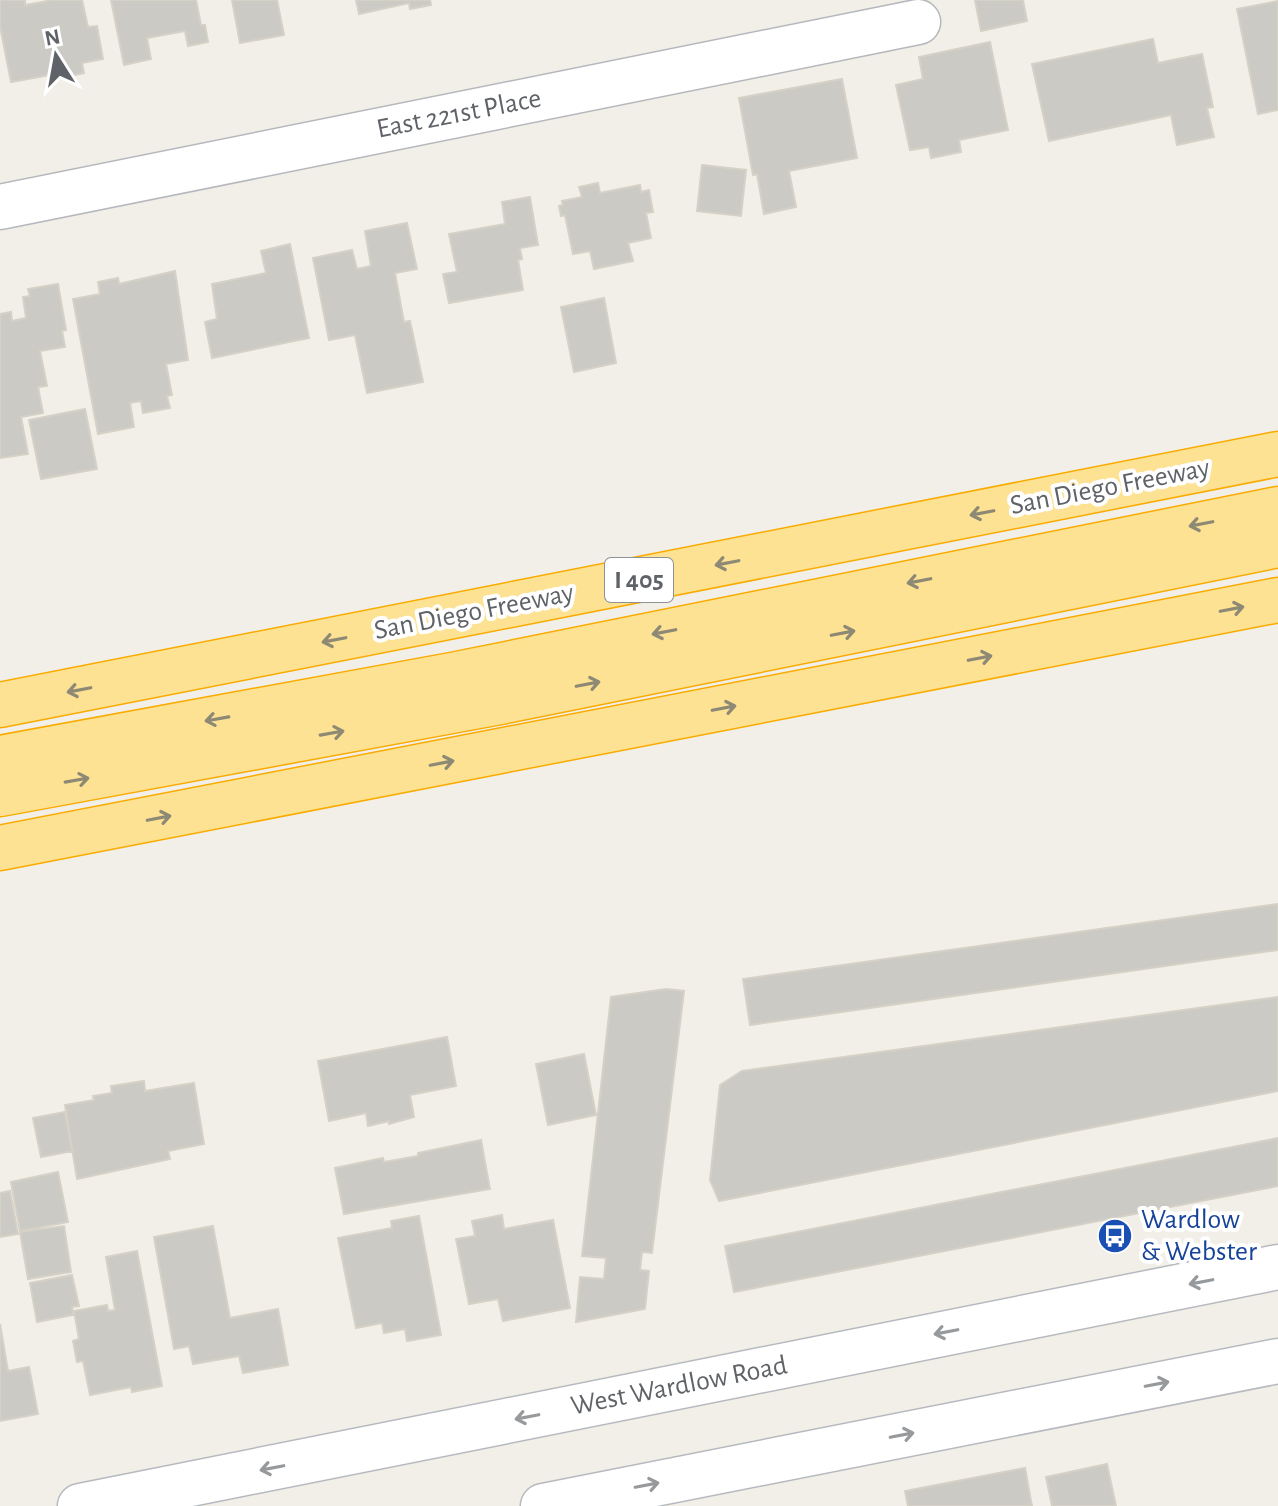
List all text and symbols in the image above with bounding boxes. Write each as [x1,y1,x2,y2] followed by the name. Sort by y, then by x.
[16,16,96,96] north arrow
[43,25,62,50] text: N
[374,84,544,144] street label: East 221st Place
[1008,454,1212,520] street label: San Diego Freeway
[969,506,995,521] one-way arrow
[1189,517,1215,532] one-way arrow
[714,556,740,571] one-way arrow
[605,558,673,602] road number: I 405
[907,574,932,589] one-way arrow
[372,579,576,645] street label: San Diego Freeway
[1219,601,1245,616] one-way arrow
[829,625,855,640] one-way arrow
[652,626,678,641] one-way arrow
[322,633,347,648] one-way arrow
[966,650,992,665] one-way arrow
[574,676,600,691] one-way arrow
[67,683,92,698] one-way arrow
[711,699,737,714] one-way arrow
[204,712,230,727] one-way arrow
[319,725,345,740] one-way arrow
[428,754,454,769] one-way arrow
[63,772,89,787] one-way arrow
[146,809,171,824] one-way arrow
[1141,1206,1257,1266] place label: Wardlow & Webster
[1096,1217,1134,1255] bus stop icon: Wardlow & Webster
[1189,1275,1215,1290] one-way arrow
[934,1325,960,1340] one-way arrow
[568,1351,790,1421] street label: West Wardlow Road
[1144,1376,1169,1391] one-way arrow
[514,1410,540,1425] one-way arrow
[889,1426,914,1441] one-way arrow
[260,1461,285,1476] one-way arrow
[634,1477,659,1492] one-way arrow

